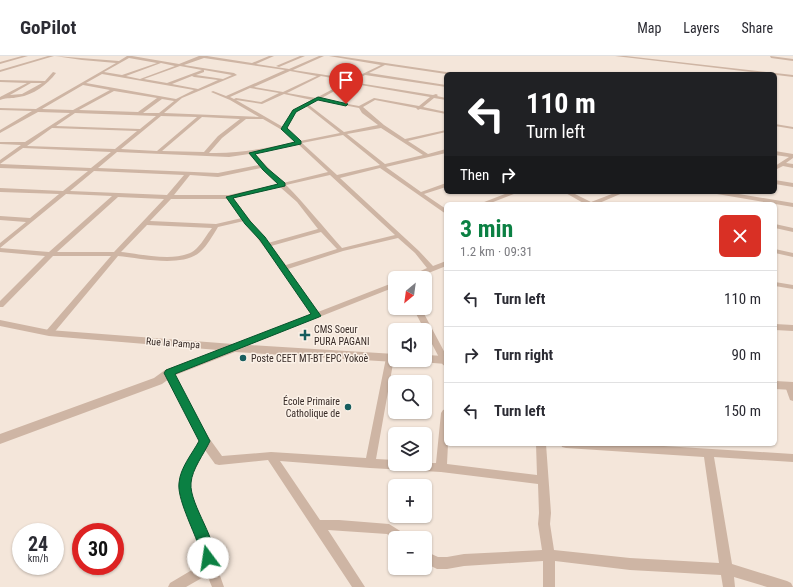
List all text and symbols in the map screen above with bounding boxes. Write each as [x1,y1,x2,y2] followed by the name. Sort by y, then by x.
[20,16,76,39] text: GoPilot
[637,20,661,36] text: Map
[683,20,720,36] text: Layers
[742,20,773,36] text: Share
[329,63,363,104] pin
[335,69,357,91] icon: arrive
[526,87,596,120] text: 110 m
[460,88,512,140] icon: left
[526,121,585,142] text: Turn left
[497,164,519,186] icon: right
[460,166,489,184] text: Then
[460,215,513,243] text: 3 min
[719,215,761,257] button: close
[460,244,533,259] text: 1.2 km · 09:31
[388,271,432,315] north arrow
[388,271,432,575] map controls
[460,288,482,310] icon: left
[494,290,545,308] text: Turn left
[724,290,761,308] text: 110 m
[388,323,432,367] button: sound
[314,324,369,347] place label: CMS Soeur PURA PAGANI
[299,329,311,341] marker: CMS Soeur PURA PAGANI
[146,336,201,350] street label: Rue la Pampa
[460,344,482,366] icon: right
[494,346,553,364] text: Turn right
[731,346,761,364] text: 90 m
[238,353,248,363] marker: Poste CEET MT-BT EPC Yokoè
[251,353,369,364] place label: Poste CEET MT-BT EPC Yokoè
[388,375,432,419] button: search
[283,395,340,419] place label: École Primaire Catholique de
[460,400,482,422] icon: left
[343,402,353,412] marker: École Primaire Catholique de
[494,402,545,420] text: Turn left
[724,402,761,420] text: 150 m
[388,427,432,471] button: layers
[388,479,432,523] button: +
[72,523,124,575] speed limit sign: 30
[388,531,432,575] button: −
[28,532,48,556] text: 24
[187,537,229,579] position arrow
[28,553,48,564] text: km/h

